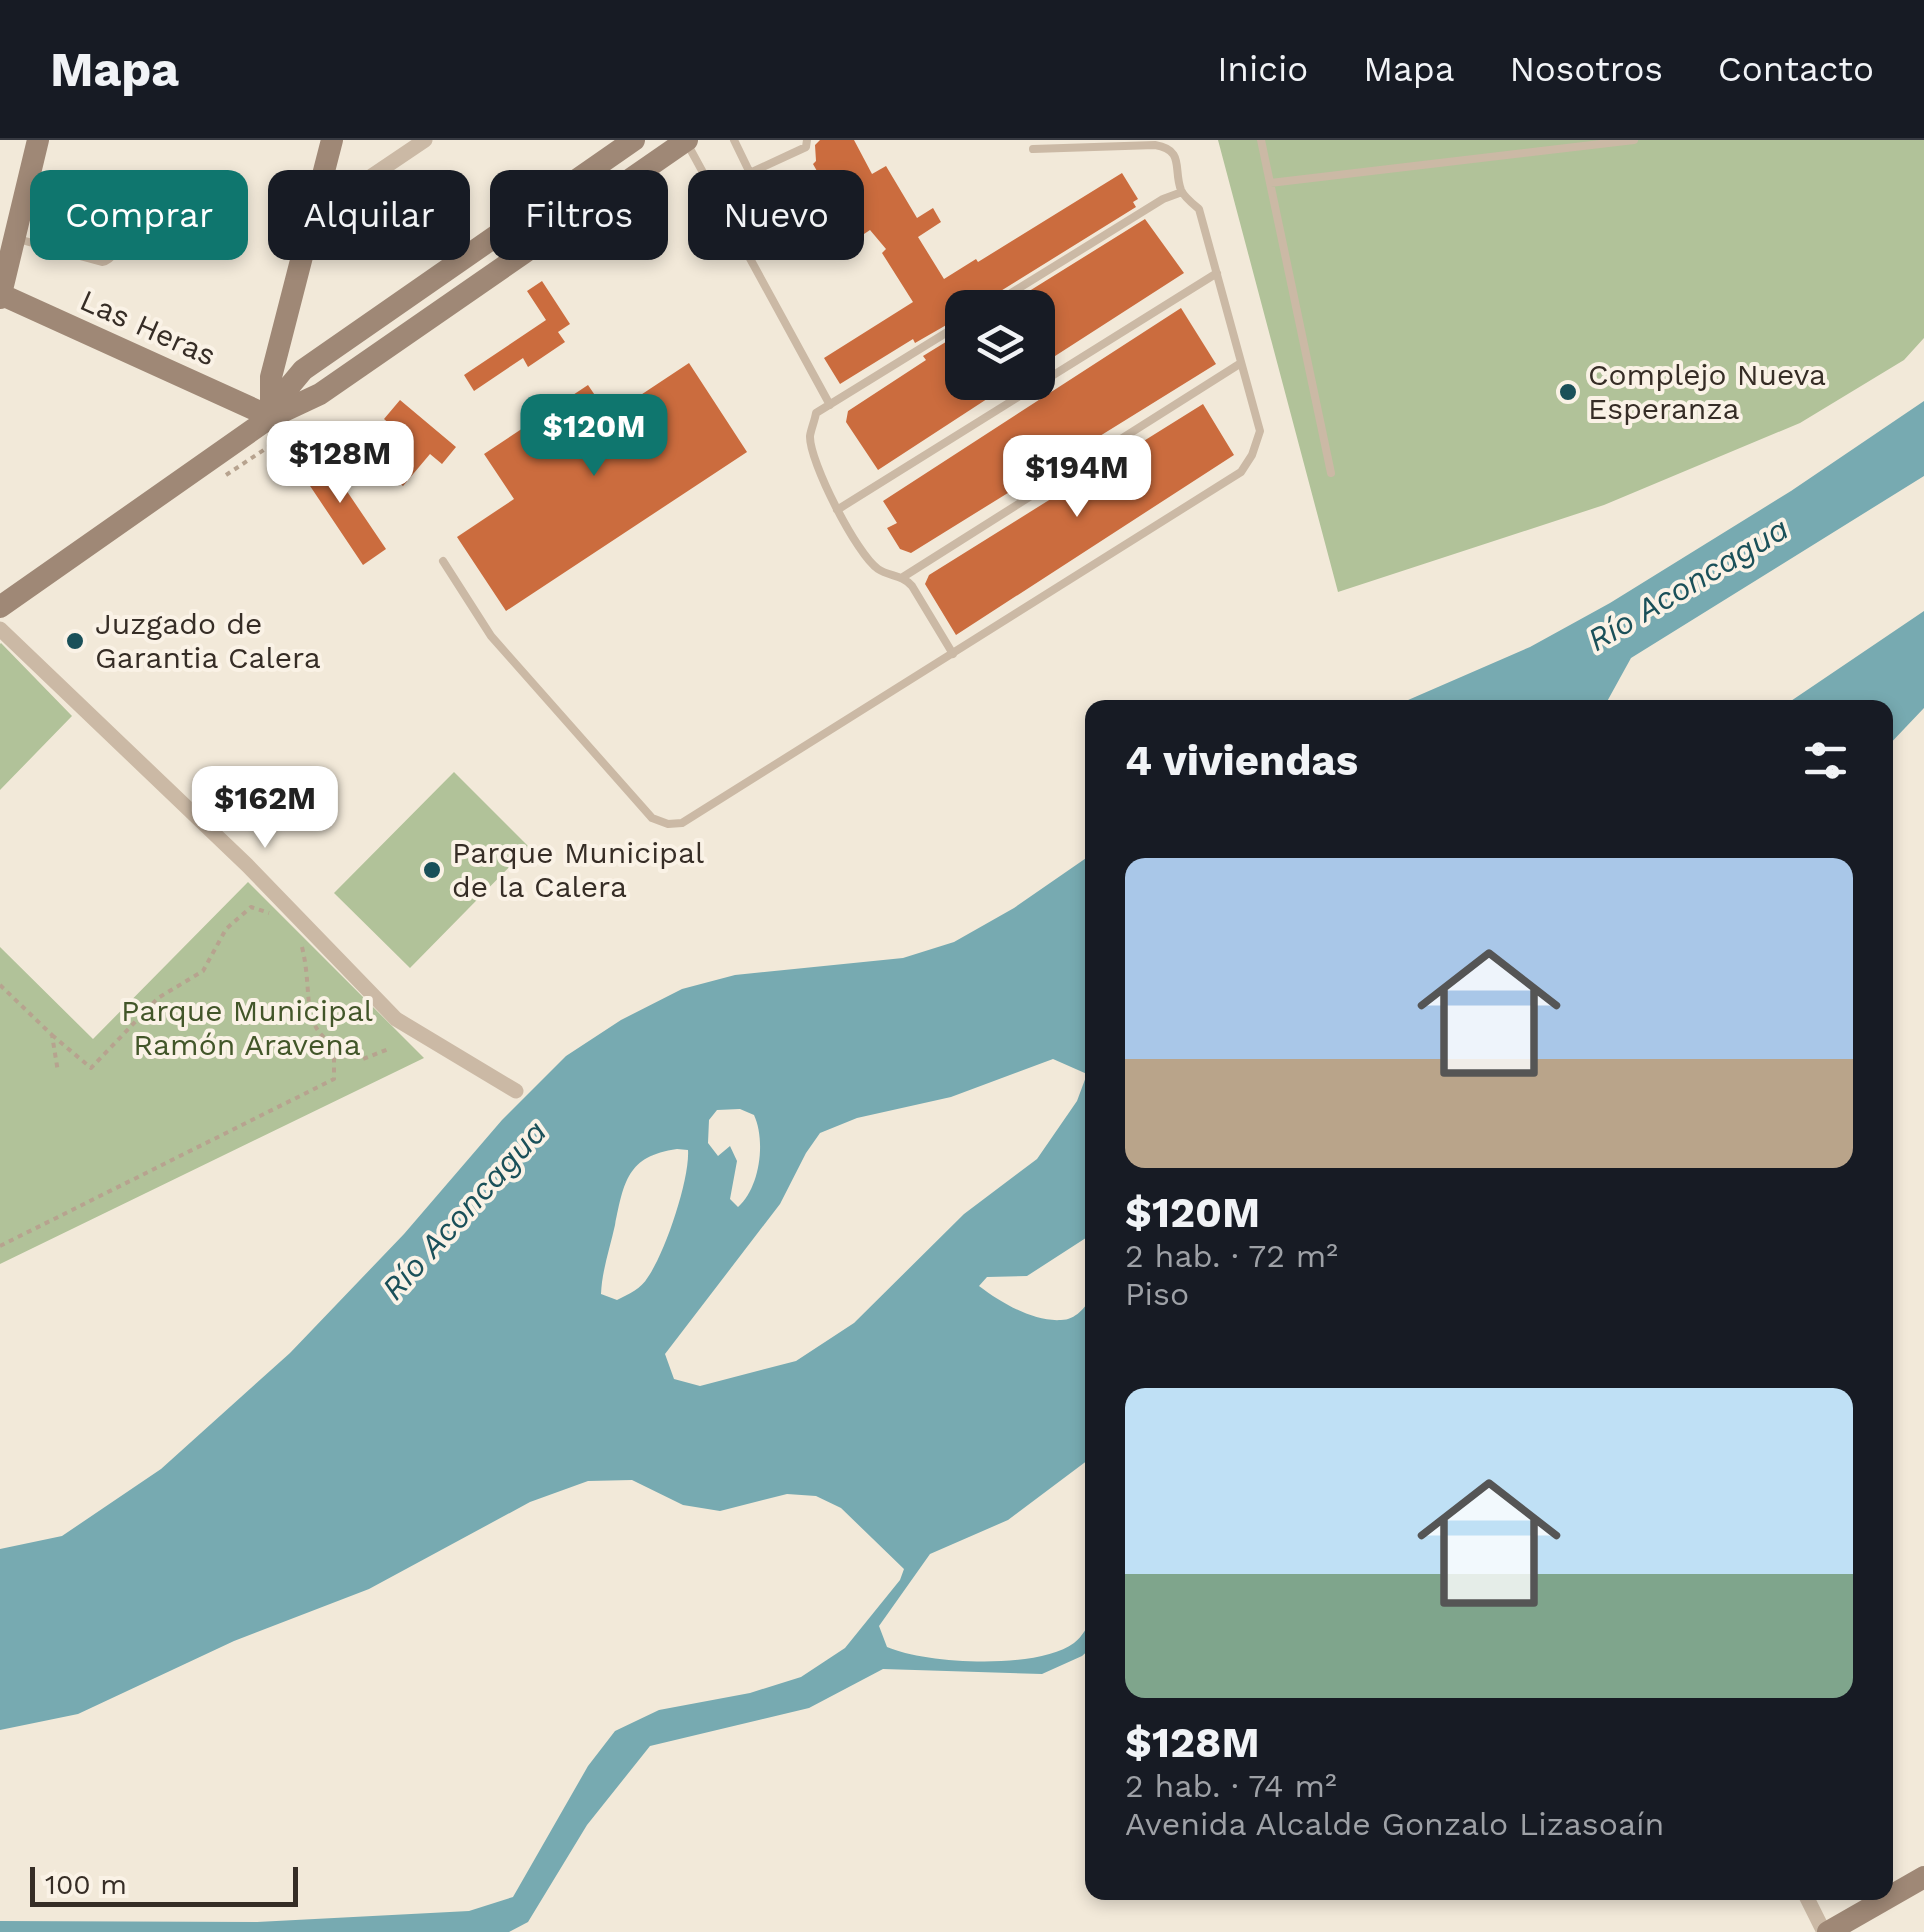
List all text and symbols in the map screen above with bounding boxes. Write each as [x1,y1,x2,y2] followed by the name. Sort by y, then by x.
[50,41,179,98] text: Mapa
[1217,48,1308,90] text: Inicio
[1363,48,1454,90] text: Mapa
[1509,48,1663,90] text: Nosotros
[1718,48,1874,90] text: Contacto
[30,170,248,260] chip: Comprar
[268,170,470,260] chip: Alquilar
[490,170,668,260] chip: Filtros
[688,170,864,260] chip: Nuevo
[75,282,221,373] street label: Las Heras
[945,290,1055,400] map controls
[945,290,1055,400] button: layers
[1588,357,1826,426] place label: Complejo Nueva Esperanza
[1557,381,1579,403] marker: Complejo Nueva Esperanza
[524,394,664,479] pin: $120M
[542,407,646,445] text: $120M
[270,421,410,506] pin: $128M
[289,434,391,472] text: $128M
[1007,435,1147,520] pin: $194M
[1025,448,1129,486] text: $194M
[1581,509,1795,659] water label: Río Aconcagua
[95,606,321,675] place label: Juzgado de Garantia Calera
[64,630,86,652] marker: Juzgado de Garantia Calera
[1798,733,1853,788] icon: filters
[1125,736,1358,785] text: 4 viviendas
[195,766,335,851] pin: $162M
[214,779,316,817] text: $162M
[452,835,704,904] place label: Parque Municipal de la Calera
[421,859,443,881] marker: Parque Municipal de la Calera
[1399,923,1579,1103] icon: home
[121,993,373,1062] park label: Parque Municipal Ramón Aravena
[374,1113,554,1307] water label: Río Aconcagua
[1125,1188,1260,1237] text: $120M
[1125,1237,1338,1275] text: 2 hab. · 72 m²
[1125,1275,1189,1313] text: Piso
[1399,1453,1579,1633] icon: home
[1125,1718,1260,1767] text: $128M
[1125,1767,1337,1805] text: 2 hab. · 74 m²
[1125,1805,1664,1843] text: Avenida Alcalde Gonzalo Lizasoaín
[30,1862,298,1906] scale bar
[45,1868,127,1901] text: 100 m

